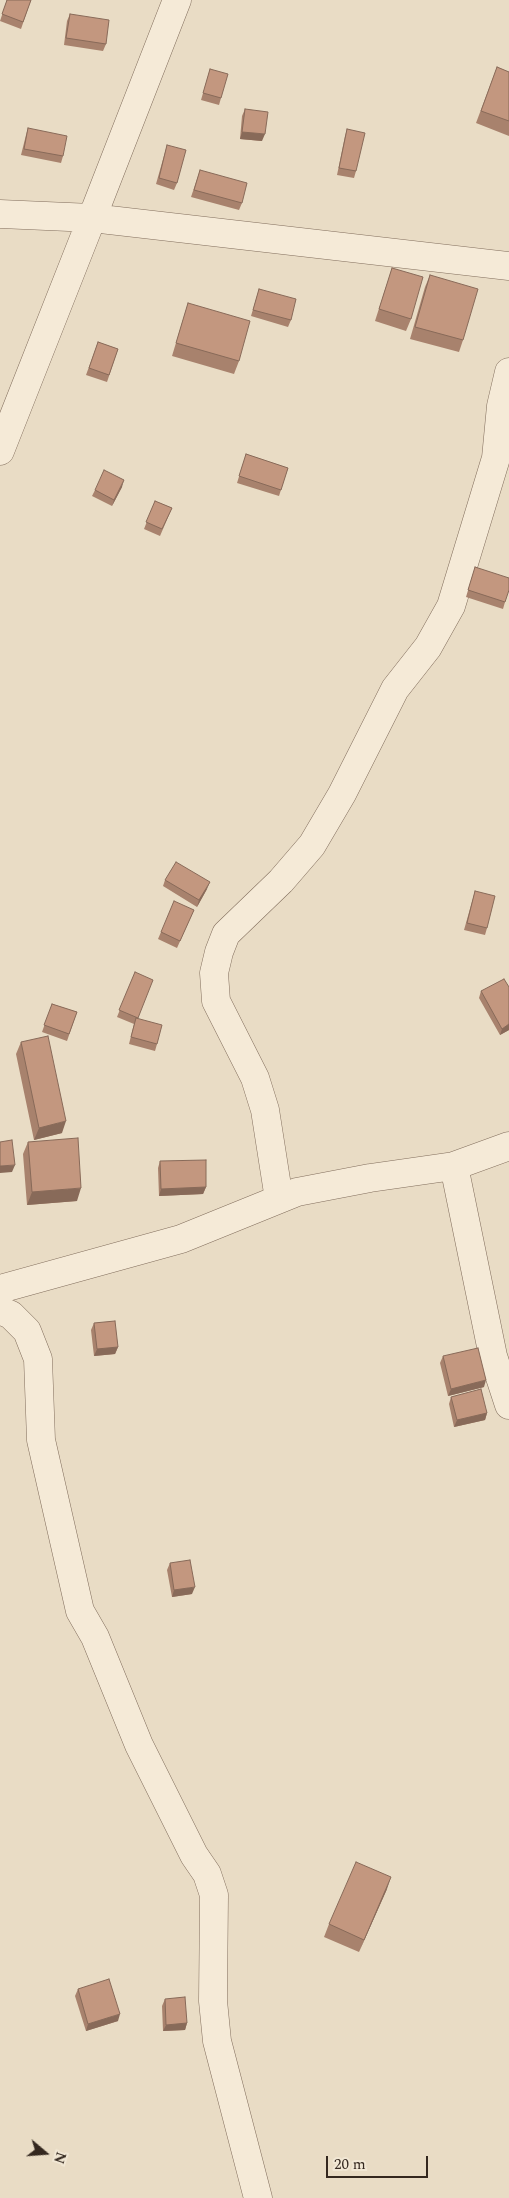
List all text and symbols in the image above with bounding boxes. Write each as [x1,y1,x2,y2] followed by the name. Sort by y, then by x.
[20,2128,70,2178] north arrow
[329,2146,432,2178] scale bar
[48,2149,71,2166] text: N
[334,2153,366,2176] text: 20 m

